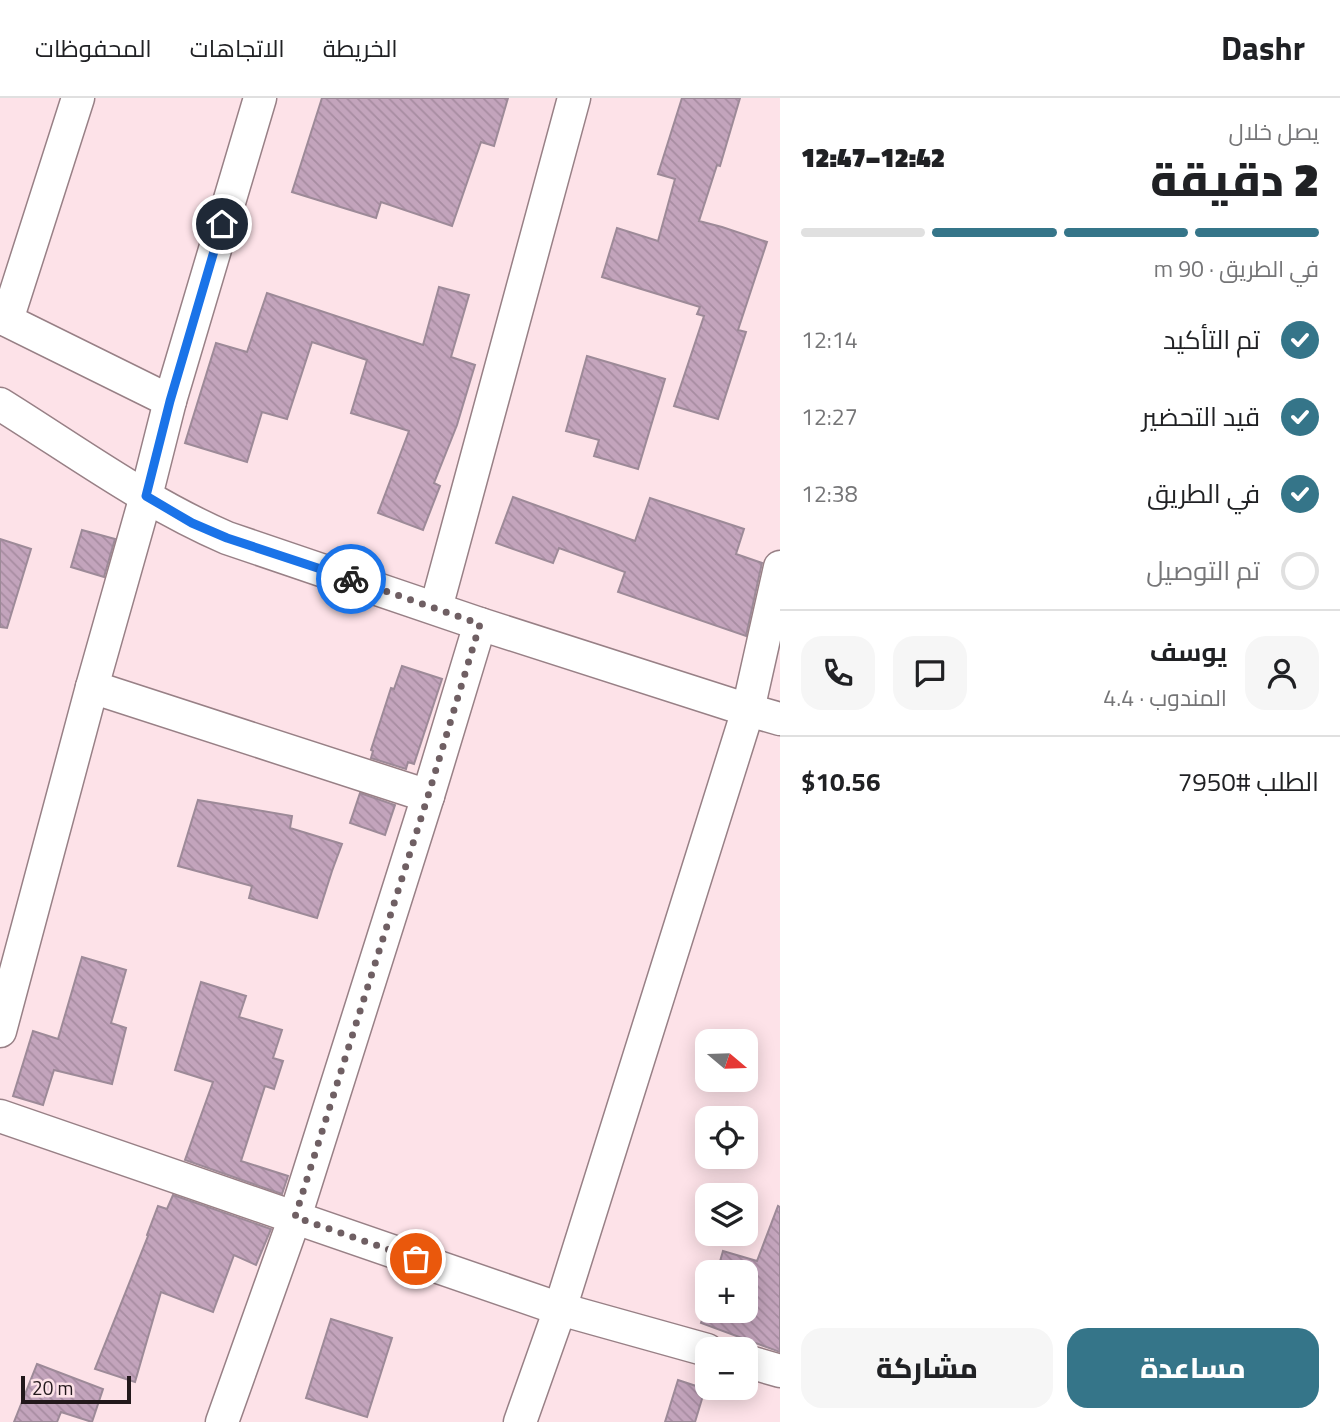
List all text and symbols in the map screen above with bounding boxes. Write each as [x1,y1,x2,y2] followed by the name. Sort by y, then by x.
[1221,23,1305,73] text: Dashr
[35,30,152,66] text: المحفوظات
[190,30,285,66] text: الاتجاهات
[323,30,398,66] text: الخريطة
[1229,114,1319,149] text: يصل خلال
[801,138,945,177] text: 12:42–12:47
[1150,144,1319,214] text: 2 دقيقة
[192,194,252,254] pin
[203,205,241,243] icon: home
[1154,251,1319,286] text: في الطريق · 90 m
[1163,320,1260,359] text: تم التأكيد
[1281,321,1319,359] icon: check
[801,322,858,357] text: 12:14
[1142,397,1260,436] text: قيد التحضير
[1281,398,1319,436] icon: check
[801,399,858,434] text: 12:27
[1147,474,1260,513] text: في الطريق
[1281,475,1319,513] icon: check
[801,476,858,511] text: 12:38
[316,544,386,614] courier
[1146,551,1260,590] text: تم التوصيل
[332,560,370,598] icon: bike
[1150,632,1227,671] text: يوسف
[801,636,875,710] button: phone
[893,636,967,710] button: chat
[1245,636,1319,710] button: person
[1103,680,1227,715] text: المندوب · 4.4
[801,762,880,801] text: $10.56
[1178,762,1319,801] text: الطلب #7950
[695,1029,758,1092] north arrow
[695,1029,758,1400] map controls
[695,1106,758,1169] button: locate
[695,1183,758,1246] button: layers
[386,1229,446,1289] pin
[397,1240,435,1278] icon: bag
[695,1260,758,1323] button: +
[801,1328,1053,1408] button: مشاركة
[1067,1328,1319,1408] button: مساعدة
[695,1337,758,1400] button: −
[21,1373,131,1405] scale bar
[32,1373,73,1402] text: 20 m

